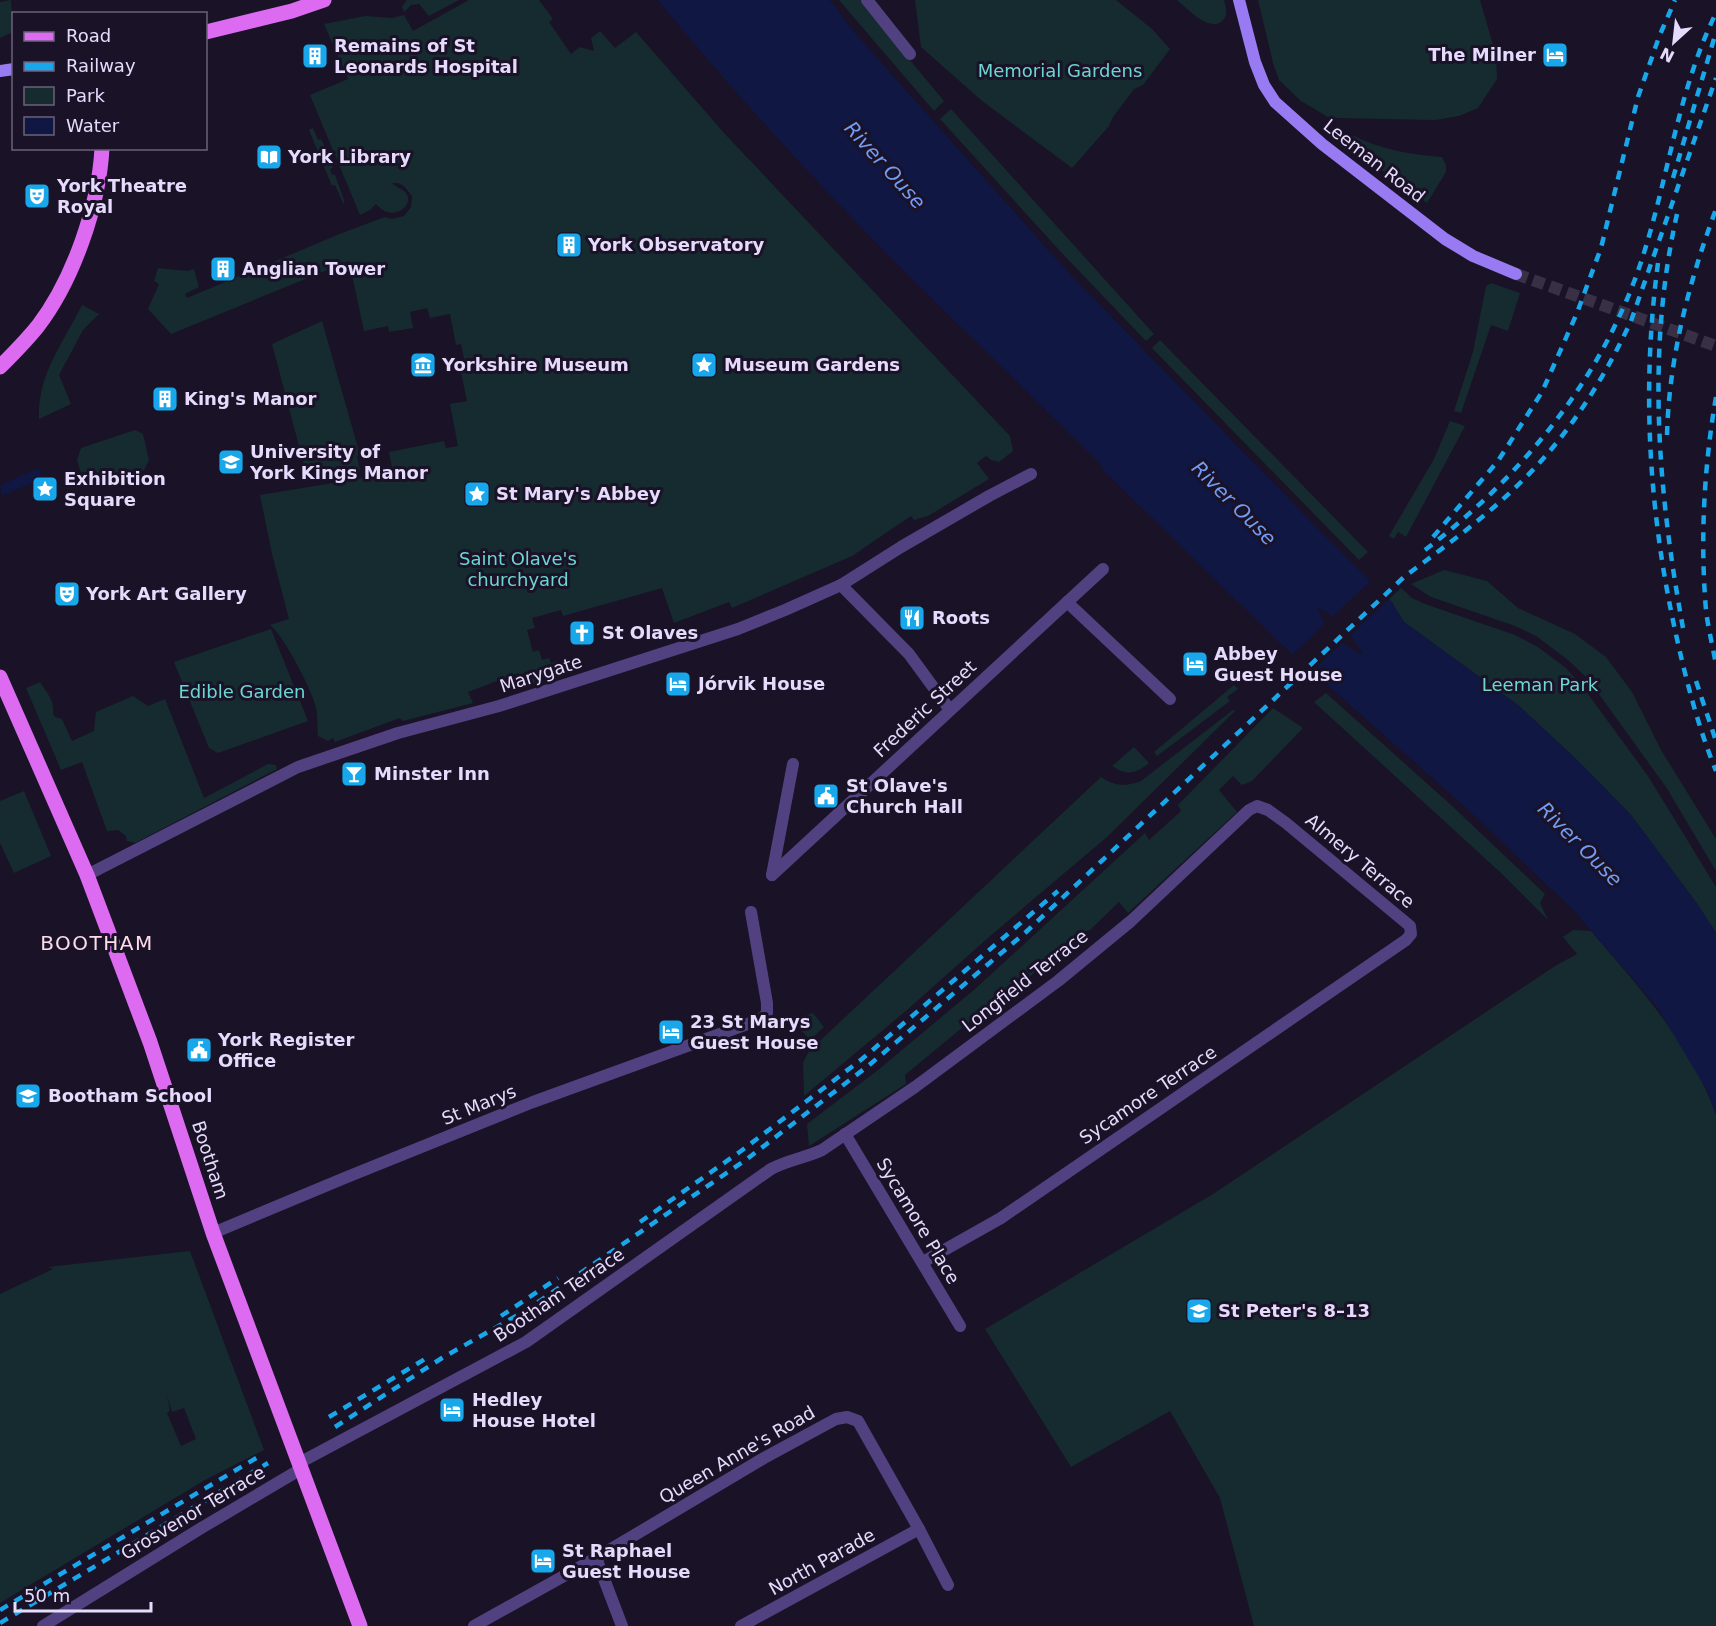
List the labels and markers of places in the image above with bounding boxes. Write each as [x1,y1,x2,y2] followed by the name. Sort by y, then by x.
[334,35,518,77] place label: Remains of St Leonards Hospital
[1540,40,1570,70] hotel icon: The Milner
[300,41,330,71] building icon: Remains of St Leonards Hospital
[1428,44,1536,65] place label: The Milner
[254,142,284,172] library icon: York Library
[287,146,411,167] place label: York Library
[56,175,187,217] place label: York Theatre Royal
[22,181,52,211] theatre icon: York Theatre Royal
[554,230,584,260] building icon: York Observatory
[587,234,765,255] place label: York Observatory
[208,254,238,284] building icon: Anglian Tower
[242,258,385,279] place label: Anglian Tower
[408,350,438,380] museum icon: Yorkshire Museum
[689,350,719,380] place icon: Museum Gardens
[441,354,629,375] place label: Yorkshire Museum
[724,354,900,375] place label: Museum Gardens
[150,384,180,414] building icon: King's Manor
[184,388,317,409] place label: King's Manor
[249,441,428,483] place label: University of York Kings Manor
[216,447,246,477] school or university icon: University of York Kings Manor
[64,468,166,510] place label: Exhibition Square
[30,474,60,504] place icon: Exhibition Square
[462,479,492,509] place icon: St Mary's Abbey
[496,483,661,504] place label: St Mary's Abbey
[52,579,82,609] theatre icon: York Art Gallery
[85,583,247,604] place label: York Art Gallery
[897,603,927,633] restaurant icon: Roots
[932,607,990,628] place label: Roots
[567,618,597,648] church icon: St Olaves
[602,622,698,643] place label: St Olaves
[1214,643,1343,685] place label: Abbey Guest House
[1180,649,1210,679] hotel icon: Abbey Guest House
[663,669,693,699] hotel icon: Jórvik House
[696,673,825,694] place label: Jórvik House
[339,759,369,789] bar icon: Minster Inn
[374,763,490,784] place label: Minster Inn
[846,775,963,817] place label: St Olave's Church Hall
[811,781,841,811] public building icon: St Olave's Church Hall
[690,1011,819,1053] place label: 23 St Marys Guest House
[656,1017,686,1047] hotel icon: 23 St Marys Guest House
[217,1029,355,1071] place label: York Register Office
[184,1035,214,1065] public building icon: York Register Office
[13,1081,43,1111] school or university icon: Bootham School
[48,1085,212,1106] place label: Bootham School
[1184,1296,1214,1326] school or university icon: St Peter's 8–13
[1218,1300,1370,1321] place label: St Peter's 8–13
[472,1389,596,1431] place label: Hedley House Hotel
[437,1395,467,1425] hotel icon: Hedley House Hotel
[562,1540,691,1582] place label: St Raphael Guest House
[528,1546,558,1576] hotel icon: St Raphael Guest House

